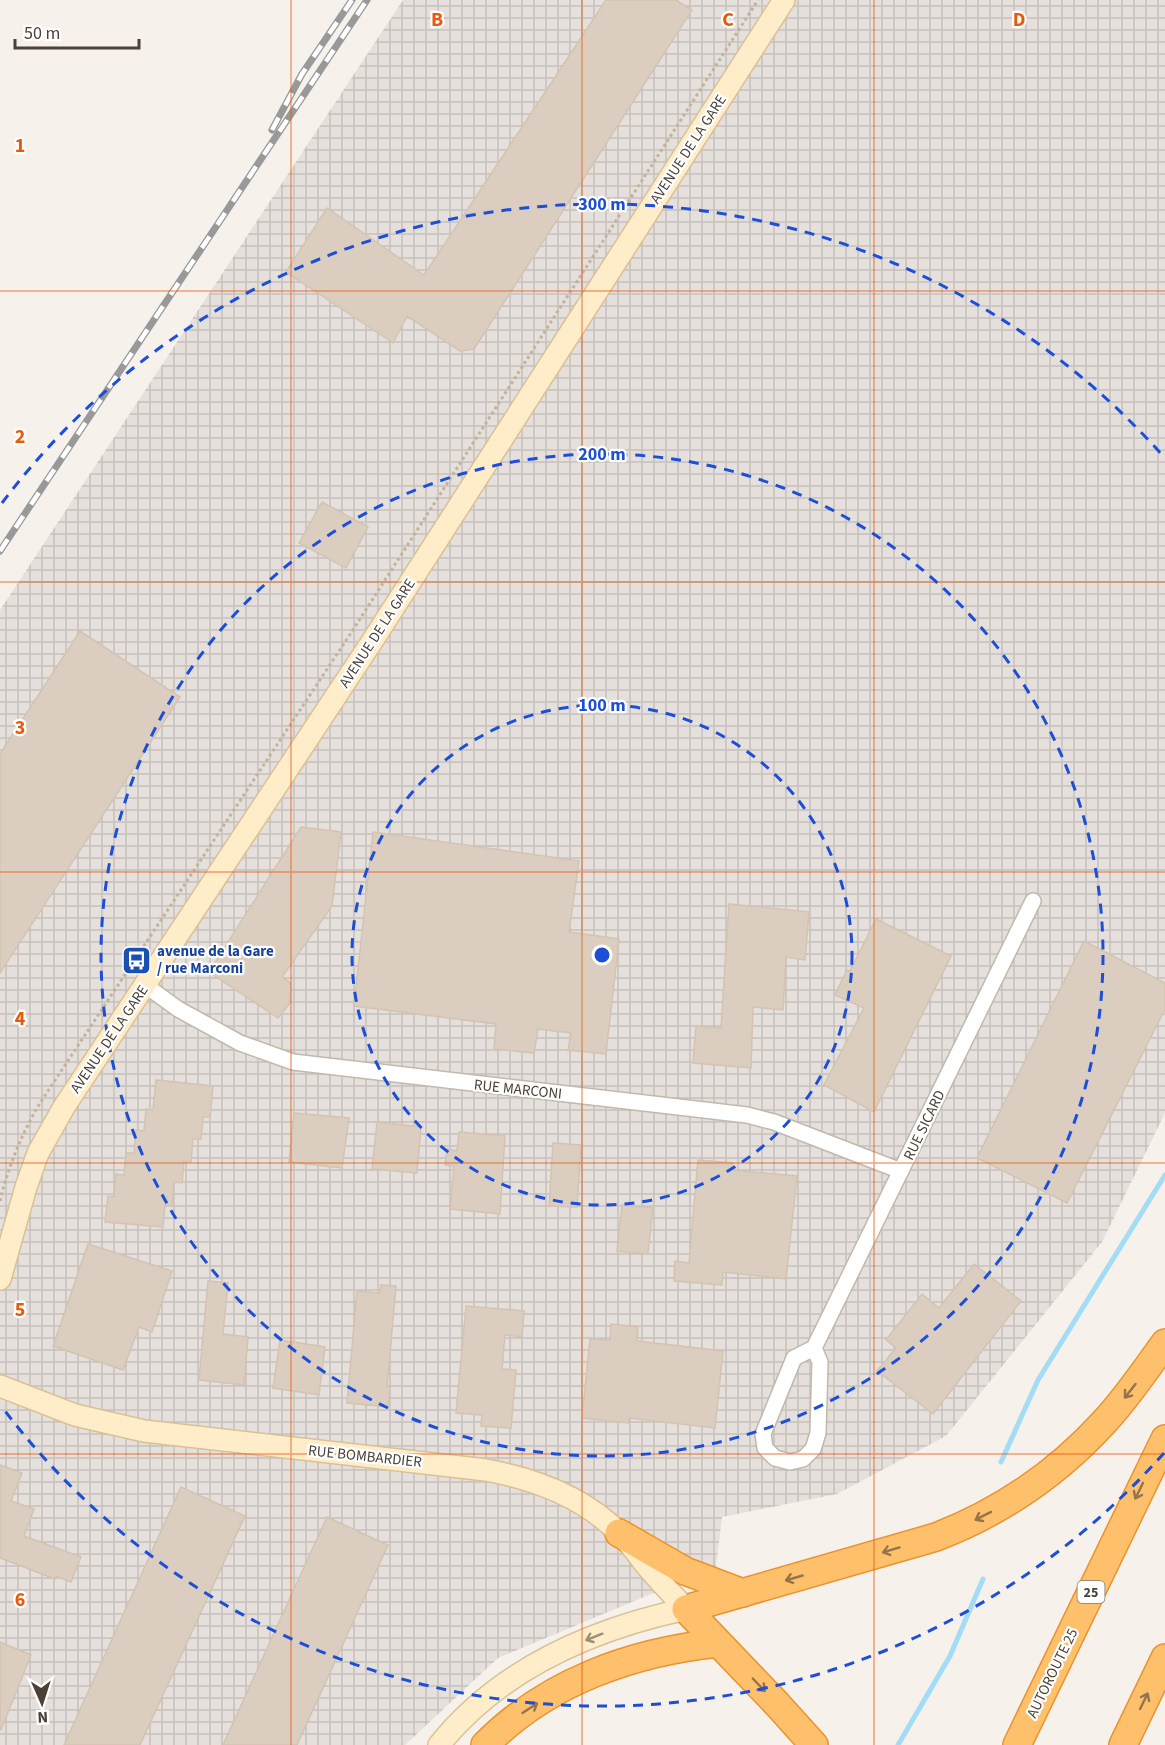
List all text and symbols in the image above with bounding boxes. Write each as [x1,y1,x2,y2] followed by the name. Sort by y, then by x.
[431,6,443,34] text: B
[722,6,734,34] text: C
[1013,6,1025,34] text: D
[15,12,140,50] scale bar
[24,21,60,46] text: 50 m
[645,91,732,208] street label: AVENUE DE LA GARE
[15,132,25,160] text: 1
[578,192,626,217] text: 300 m
[15,423,25,451] text: 2
[578,442,626,467] text: 200 m
[334,575,421,692] street label: AVENUE DE LA GARE
[578,693,626,718] text: 100 m
[15,714,25,742] text: 3
[157,941,274,979] place label: avenue de la Gare / rue Marconi
[120,944,152,976] bus stop icon: avenue de la Gare / rue Marconi
[592,945,612,965] centre of rings
[65,981,153,1097] street label: AVENUE DE LA GARE
[15,1005,26,1033] text: 4
[473,1074,563,1105] street label: RUE MARCONI
[898,1087,950,1164] street label: RUE SICARD
[15,1296,25,1324] text: 5
[1124,1382,1137,1398] one-way arrow
[307,1440,423,1473] street label: RUE BOMBARDIER
[1133,1482,1145,1500] one-way arrow
[975,1510,992,1522] one-way arrow
[882,1546,901,1557] one-way arrow
[785,1573,804,1584] one-way arrow
[1078,1581,1104,1603] road number: 25
[15,1586,25,1614] text: 6
[1022,1625,1083,1722] street label: AUTOROUTE 25
[585,1632,604,1643] one-way arrow
[12,1673,72,1733] north arrow
[752,1678,767,1693] one-way arrow
[1138,1693,1150,1711] one-way arrow
[521,1701,538,1713] one-way arrow
[37,1706,49,1728] text: N

